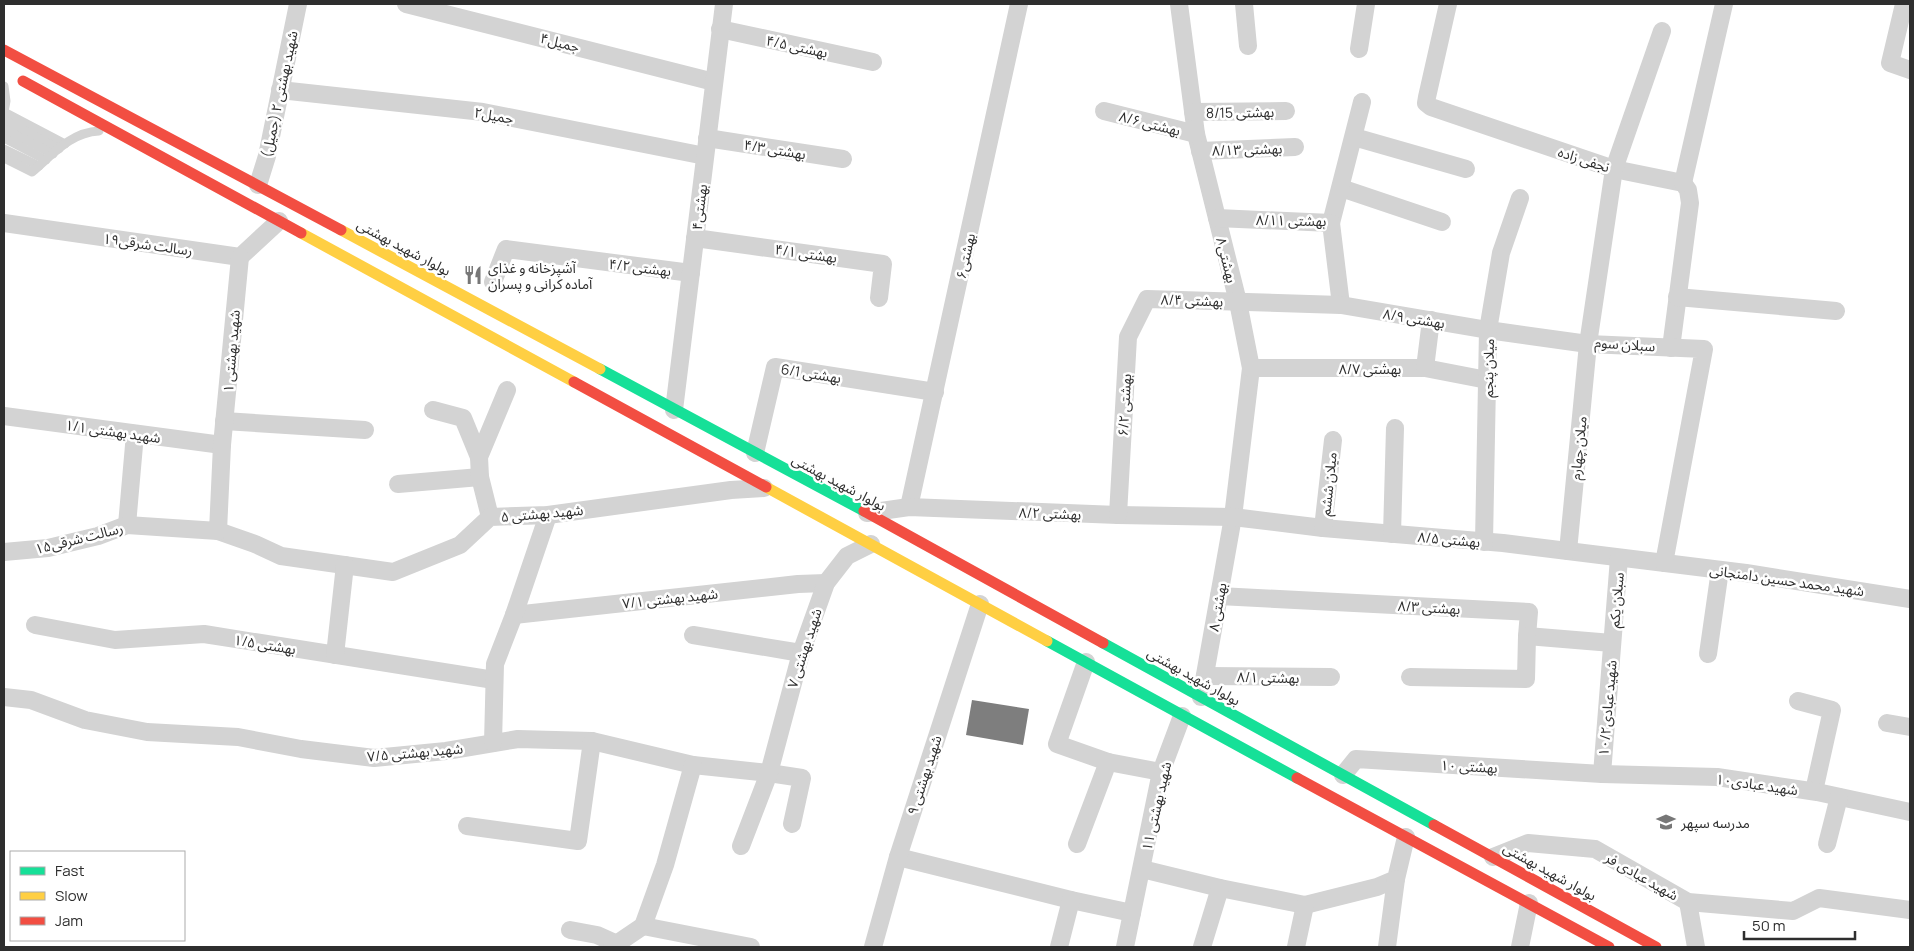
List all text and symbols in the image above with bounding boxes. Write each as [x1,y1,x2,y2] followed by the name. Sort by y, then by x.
[538,28,582,56] street label: جمیل۴
[256,29,302,159] street label: شهید بهشتی ۲ (جمیل)
[764,30,830,62] street label: بهشتی ۴/۵
[473,102,515,128] street label: جمیل۲
[1206,102,1274,122] street label: بهشتی 8/15
[1117,106,1183,140] street label: بهشتی ۸/۶
[743,135,808,163] street label: بهشتی ۴/۳
[1211,138,1283,160] street label: بهشتی ۸/۱۳
[1556,142,1612,176] street label: نجفی زاده
[687,183,711,231] street label: بهشتی۴
[1256,210,1327,230] street label: بهشتی ۸/۱۱
[354,214,454,280] street label: بولوار شهید بهشتی
[102,228,194,260] street label: رسالت شرقی۱۹
[951,231,979,281] street label: بهشتی۶
[1212,235,1242,285] street label: بهشتی۸
[774,239,839,267] street label: بهشتی ۴/۱
[608,254,672,280] street label: بهشتی ۴/۲
[488,258,593,294] place label: آشپزخانه و غذای آماده کرانی و پسران
[462,264,484,286] restaurant icon: آشپزخانه و غذای آماده کرانی و پسران
[1160,289,1224,311] street label: بهشتی ۸/۴
[1382,304,1447,332] street label: بهشتی ۸/۹
[218,309,244,393] street label: شهید بهشتی ۱
[1594,332,1656,358] street label: سبلان سوم
[1478,338,1500,398] street label: میلان پنجم
[780,359,843,387] street label: بهشتی 6/1
[1339,359,1402,378] street label: بهشتی ۸/۷
[1113,373,1135,437] street label: بهشتی ۶/۲
[64,415,162,447] street label: شهید بهشتی ۱/۱
[1565,415,1593,481] street label: میلان چهارم
[789,449,889,515] street label: بولوار شهید بهشتی
[1315,451,1343,517] street label: میلان ششم
[500,500,584,526] street label: شهید بهشتی ۵
[1018,502,1082,524] street label: بهشتی ۸/۲
[33,518,125,558] street label: رسالت شرقی۱۵
[1417,527,1481,551] street label: بهشتی ۸/۵
[1709,560,1865,600] street label: شهید محمد حسین دامنجانی
[1604,571,1630,629] street label: سبلان یکم
[1203,581,1231,633] street label: ۸ بهشتی
[621,584,719,612] street label: شهید بهشتی ۷/۱
[1397,596,1461,618] street label: بهشتی ۸/۳
[782,606,826,690] street label: شهید بهشتی ۷
[233,630,298,658] street label: بهشتی ۱/۵
[1144,643,1244,710] street label: بولوار شهید بهشتی
[1593,659,1621,757] street label: شهید عبادی۱۰/۲
[1237,667,1300,687] street label: بهشتی ۸/۱
[902,733,946,817] street label: شهید بهشتی ۹
[366,738,464,766] street label: شهید بهشتی ۷/۵
[1440,755,1498,777] street label: بهشتی ۱۰
[1137,760,1175,852] street label: شهید بهشتی ۱۱
[1715,769,1799,799] street label: شهید عبادی۱۰
[1655,811,1677,833] school or university icon: مدرسه سپهر
[1680,813,1750,833] place label: مدرسه سپهر
[1500,838,1600,905] street label: بولوار شهید بهشتی
[1601,847,1682,905] street label: شهید عبادی فر
[10,851,185,941] legend
[55,860,84,881] text: Fast
[55,885,88,906] text: Slow
[1744,908,1855,940] scale bar
[55,910,83,931] text: Jam
[1752,915,1786,936] text: 50 m

